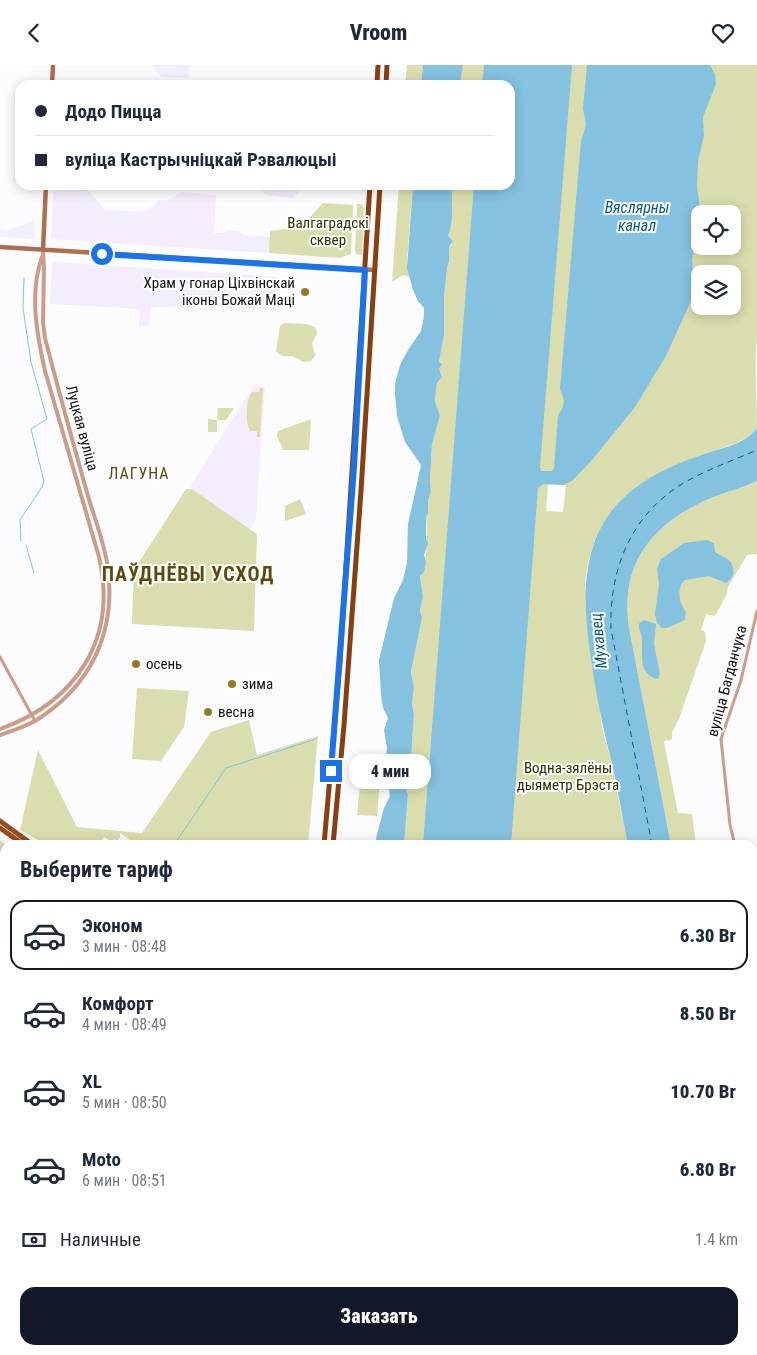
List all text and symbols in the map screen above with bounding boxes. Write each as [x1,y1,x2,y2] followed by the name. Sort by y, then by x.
[20,19,48,47] icon: back
[709,19,737,47] icon: heart
[350,20,407,45] text: Vroom
[65,100,162,123] text: Додо Пицца
[65,148,337,171] text: вуліца Кастрычніцкай Рэвалюцыі
[605,198,669,235] water label: Вяслярны канал
[691,205,741,315] map controls
[691,205,741,255] button: locate
[287,214,369,249] park label: Валгаградскі сквер
[91,243,113,265] route start
[691,265,741,315] button: layers
[144,274,295,309] place label: Храм у гонар Ціхвінскай іконы Божай Маці
[299,286,311,298] marker: Храм у гонар Ціхвінскай іконы Божай Маці
[62,383,102,473] street label: Луцкая вуліца
[108,464,170,483] district label: ЛАГУНА
[102,562,274,586] district label: ПАЎДНЁВЫ УСХОД
[586,612,611,670] water label: Мухавец
[704,623,750,739] street label: вуліца Багданчука
[146,655,182,673] place label: осень
[130,658,142,670] marker: осень
[242,675,273,693] place label: зима
[226,678,238,690] marker: зима
[218,703,254,721] place label: весна
[202,706,214,718] marker: весна
[348,753,431,789] callout: 4 мин
[517,759,619,794] park label: Водна-зялёны дыяметр Брэста
[320,760,342,782] route end
[371,762,409,781] text: 4 мин
[20,857,173,882] text: Выберите тариф
[22,913,67,958] icon: car
[82,914,143,937] text: Эконом
[680,924,736,947] text: 6.30 Br
[82,937,167,956] text: 3 мин · 08:48
[22,991,67,1036] icon: car
[82,992,154,1015] text: Комфорт
[680,1002,736,1025] text: 8.50 Br
[82,1015,167,1034] text: 4 мин · 08:49
[22,1069,67,1114] icon: car
[82,1070,102,1093] text: XL
[670,1080,736,1103] text: 10.70 Br
[82,1093,167,1112] text: 5 мин · 08:50
[22,1147,67,1192] icon: car
[82,1148,121,1171] text: Moto
[680,1158,736,1181] text: 6.80 Br
[82,1171,167,1190] text: 6 мин · 08:51
[20,1226,48,1254] icon: cash
[60,1228,141,1251] text: Наличные
[695,1230,738,1249] text: 1.4 km
[20,1287,738,1345] button: Заказать

